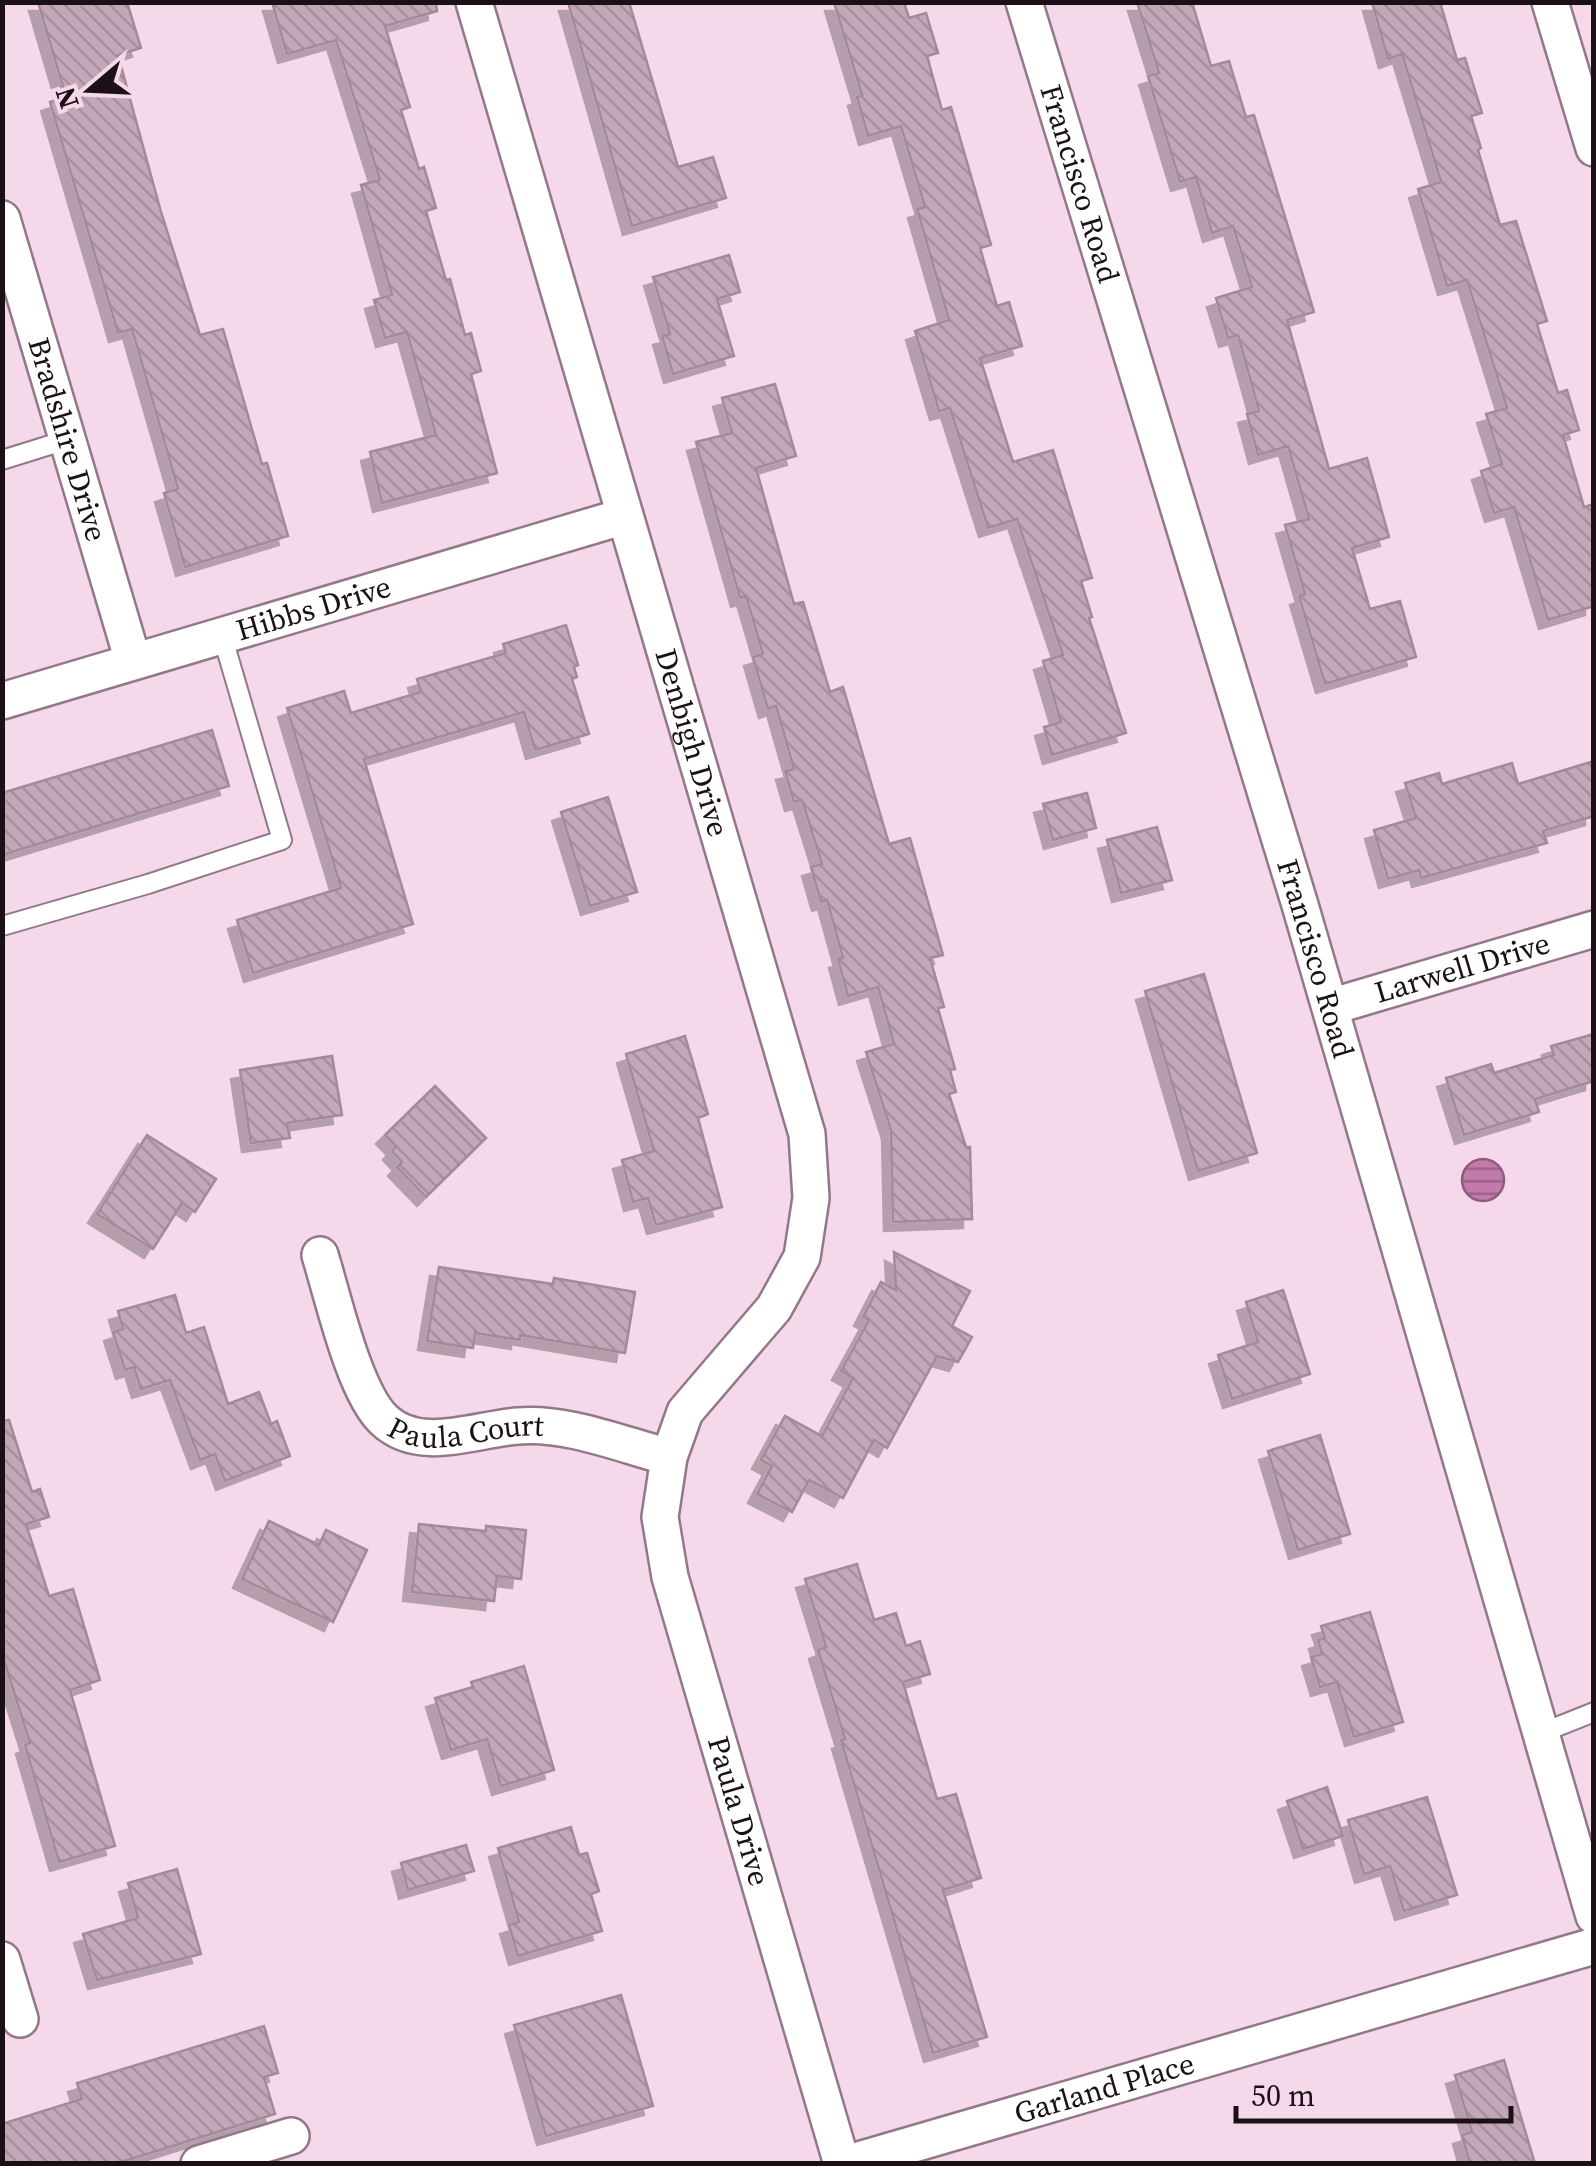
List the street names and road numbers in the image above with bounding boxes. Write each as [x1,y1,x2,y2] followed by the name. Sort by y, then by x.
[1030,79,1130,288] street label: Francisco Road
[18,333,117,546] street label: Bradshire Drive
[231,566,396,650] street label: Hibbs Drive
[645,644,739,841] street label: Denbigh Drive
[1267,854,1364,1063] street label: Francisco Road
[1370,922,1555,1013] street label: Larwell Drive
[381,1404,545,1458] street label: Paula Court
[698,1731,780,1890] street label: Paula Drive
[1009,2042,1199,2134] street label: Garland Place

